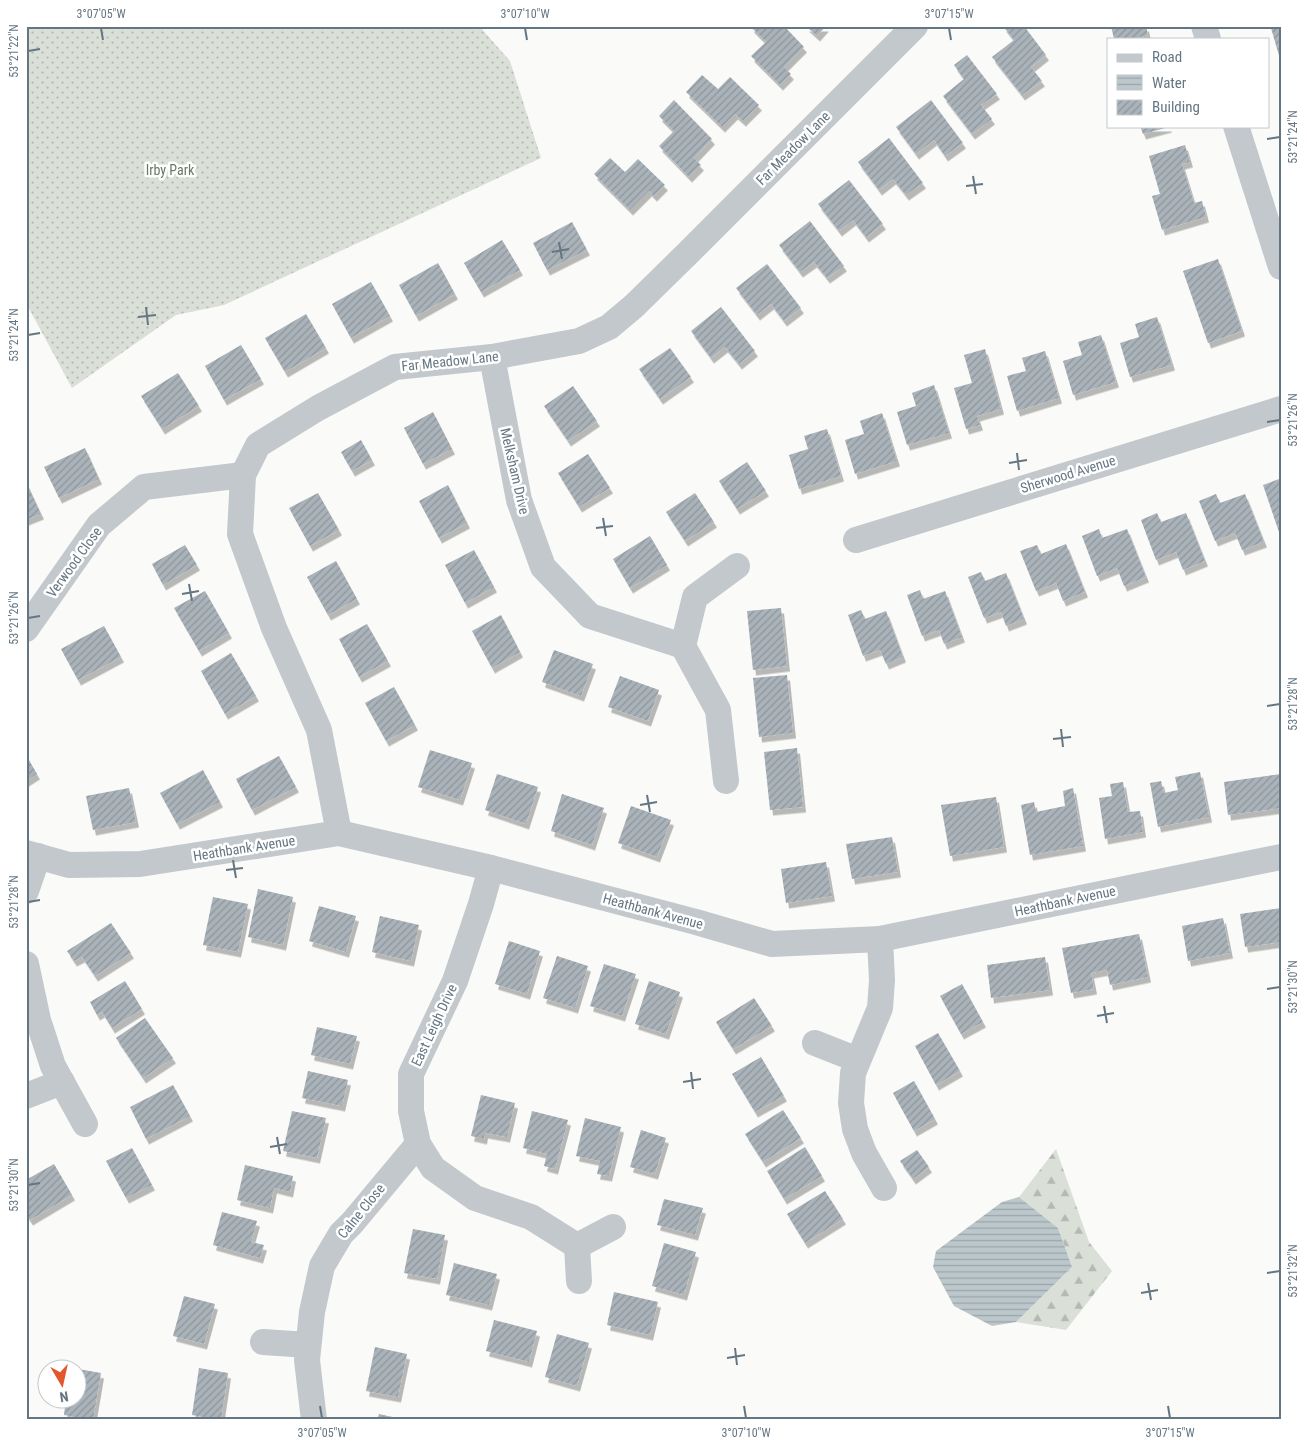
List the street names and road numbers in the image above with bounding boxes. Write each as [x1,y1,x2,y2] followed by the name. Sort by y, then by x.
[753,108,833,188] street label: Far Meadow Lane
[401,348,500,374] street label: Far Meadow Lane
[497,426,533,516] street label: Melksham Drive
[1019,452,1118,496] street label: Sherwood Avenue
[43,523,105,600] street label: Verwood Close
[192,832,297,864] street label: Heathbank Avenue
[1013,882,1117,920] street label: Heathbank Avenue
[601,890,705,932] street label: Heathbank Avenue
[408,981,460,1069] street label: East Leigh Drive
[334,1180,388,1242] street label: Calne Close

